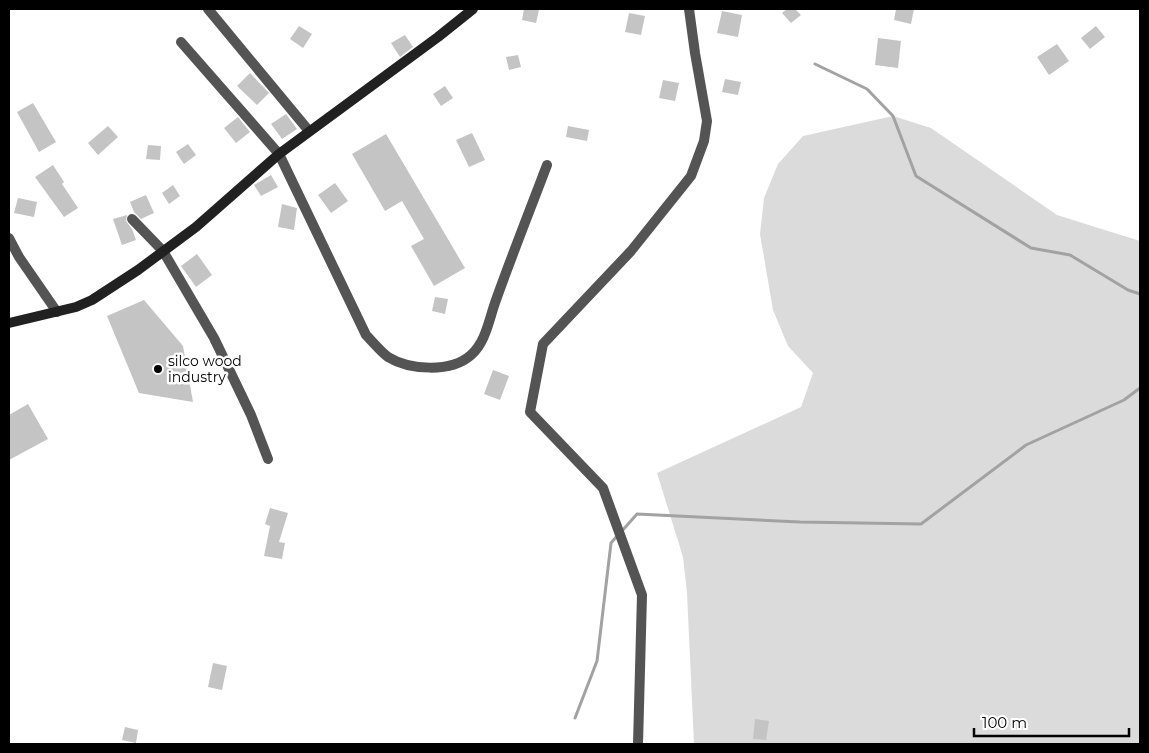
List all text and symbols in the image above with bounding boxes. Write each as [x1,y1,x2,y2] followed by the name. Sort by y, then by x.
[168,352,242,386] place label: silco wood industry
[152,363,164,375] marker: silco wood industry
[974,706,1129,738] scale bar
[982,713,1027,732] text: 100 m

